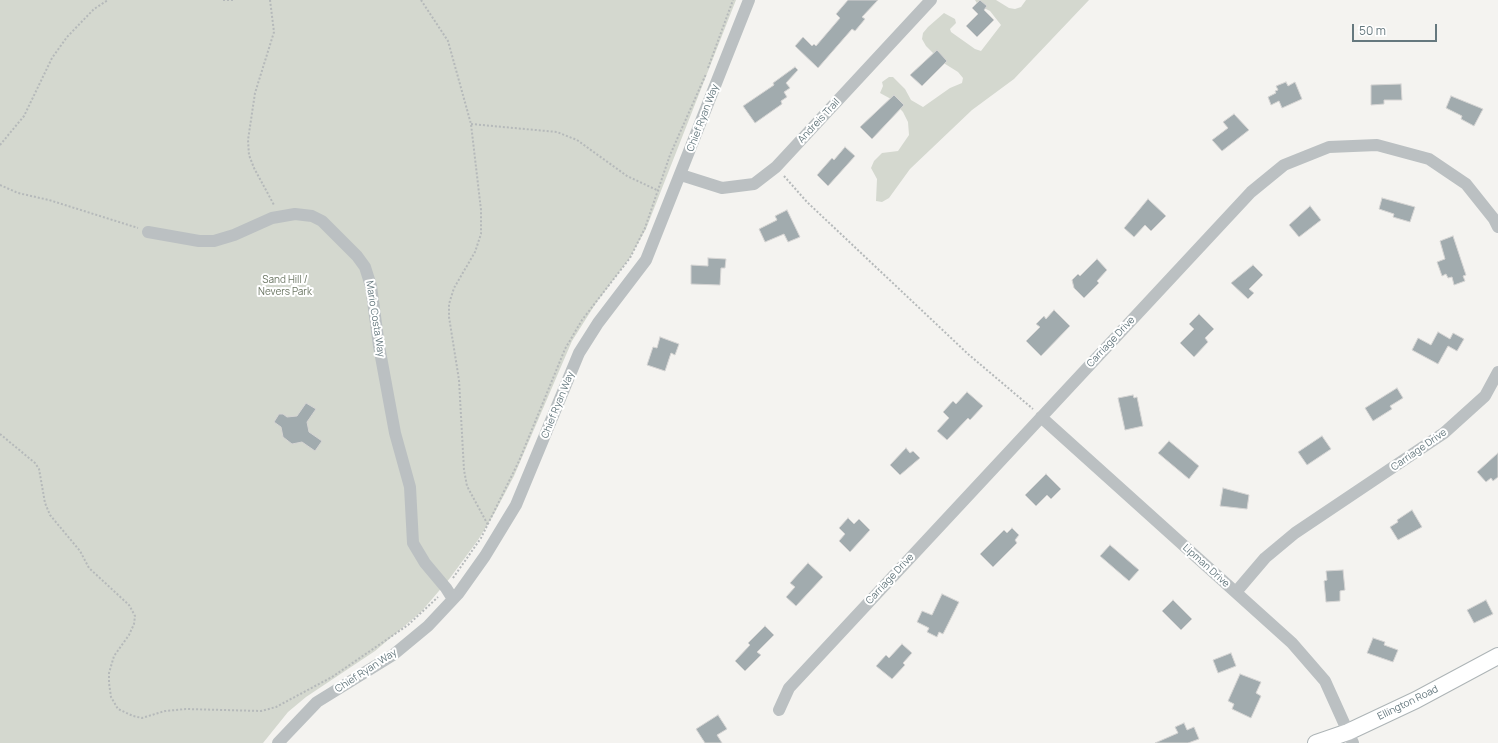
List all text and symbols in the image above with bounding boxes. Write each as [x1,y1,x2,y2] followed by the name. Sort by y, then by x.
[1354,16,1439,42] scale bar
[1359,22,1386,39] text: 50 m
[685,83,721,153] street label: Chief Ryan Way
[795,96,843,146] street label: Andreis Trail
[258,274,312,298] park label: Sand Hill / Nevers Park
[363,280,387,358] street label: Mario Costa Way
[1084,314,1138,370] street label: Carriage Drive
[539,370,577,440] street label: Chief Ryan Way
[1389,426,1449,474] street label: Carriage Drive
[1180,542,1232,590] street label: Lipman Drive
[863,551,917,607] street label: Carriage Drive
[333,647,399,695] street label: Chief Ryan Way
[1376,683,1440,723] street label: Ellington Road

